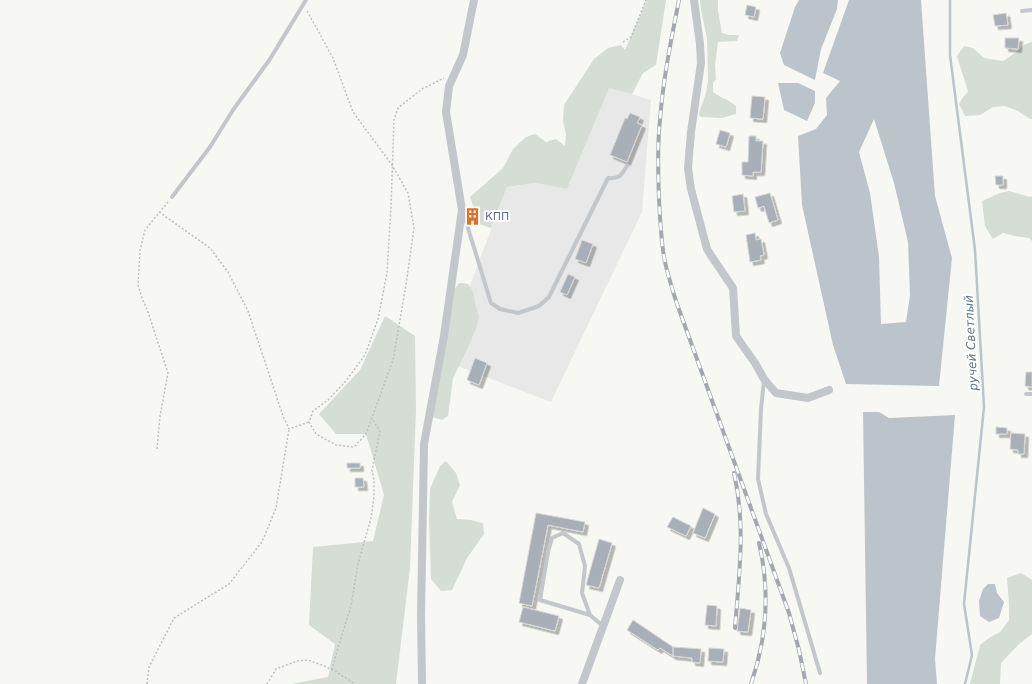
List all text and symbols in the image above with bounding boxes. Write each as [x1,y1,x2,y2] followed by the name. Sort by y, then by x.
[462,206,482,226] building icon: КПП
[485,210,509,223] place label: КПП
[961,295,981,392] water label: ручей Светлый

